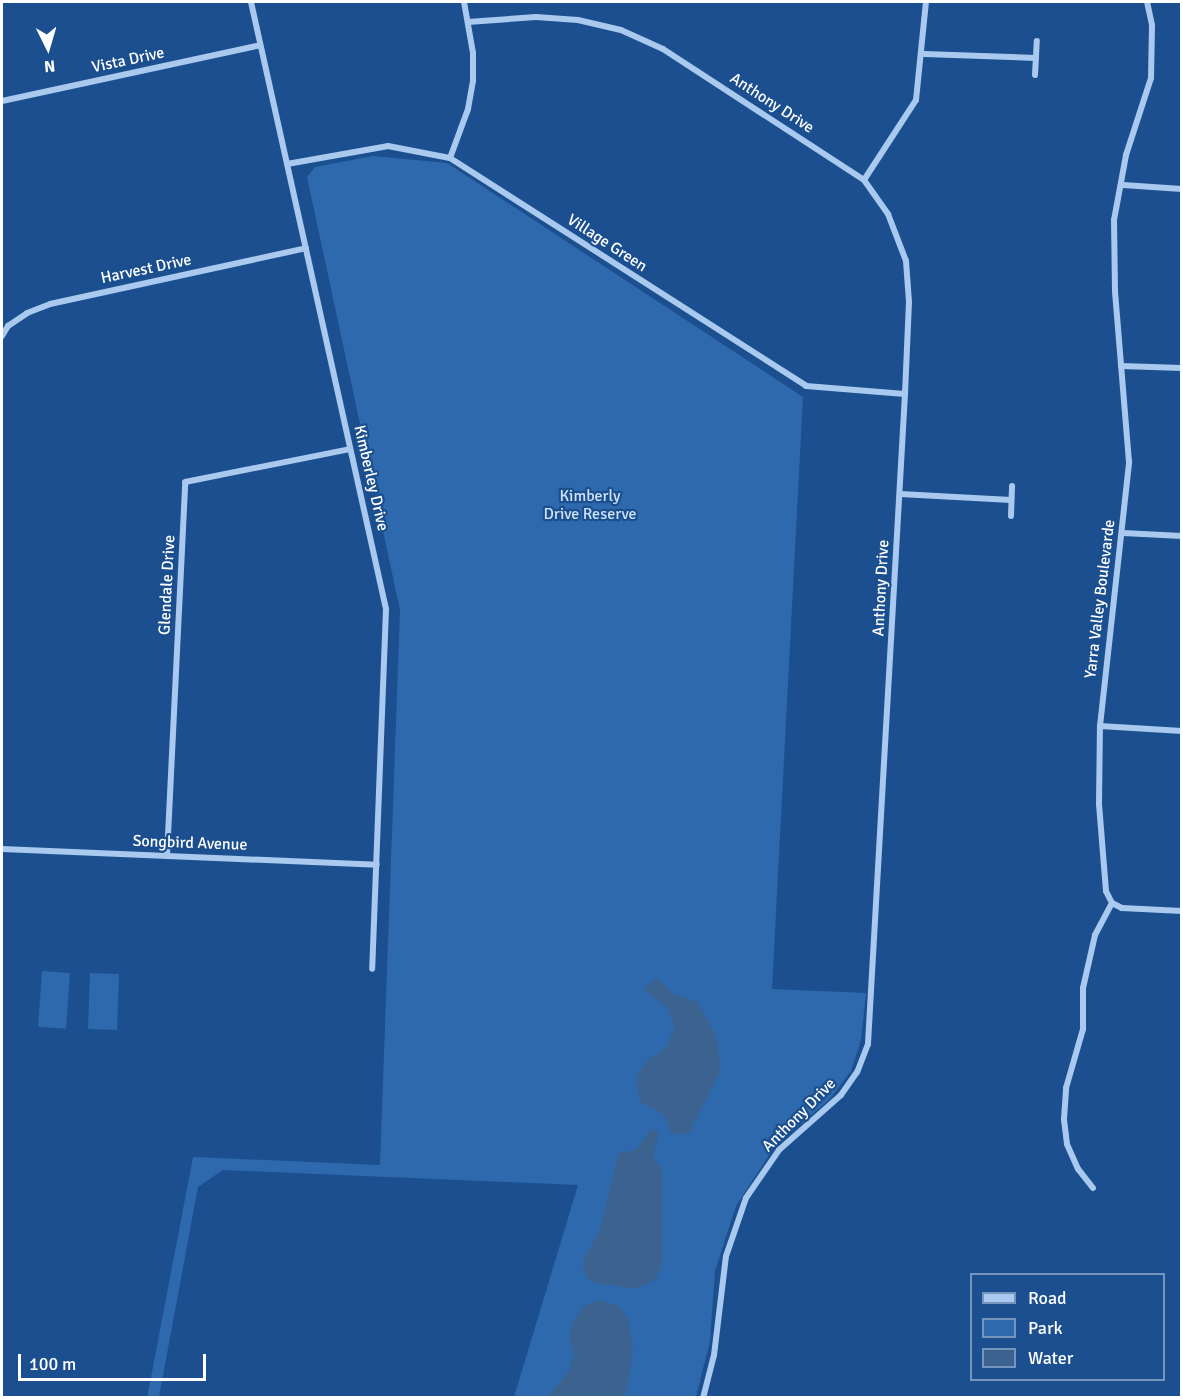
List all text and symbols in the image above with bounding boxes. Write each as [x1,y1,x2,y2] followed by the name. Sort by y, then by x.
[18,18,78,78] north arrow
[90,43,166,77] street label: Vista Drive
[43,55,56,76] text: N
[726,69,818,137] street label: Anthony Drive
[563,210,651,276] street label: Village Green
[99,250,193,288] street label: Harvest Drive
[349,423,393,533] street label: Kimberley Drive
[543,486,637,524] park label: Kimberly Drive Reserve
[1081,518,1119,680] street label: Yarra Valley Boulevarde
[155,535,179,635] street label: Glendale Drive
[869,539,893,637] street label: Anthony Drive
[132,831,248,855] street label: Songbird Avenue
[758,1074,840,1156] street label: Anthony Drive
[970,1273,1165,1381] legend
[1028,1287,1067,1309] text: Road
[1028,1317,1063,1339] text: Park
[21,1342,208,1380] scale bar
[1028,1347,1073,1369] text: Water
[29,1353,76,1375] text: 100 m

